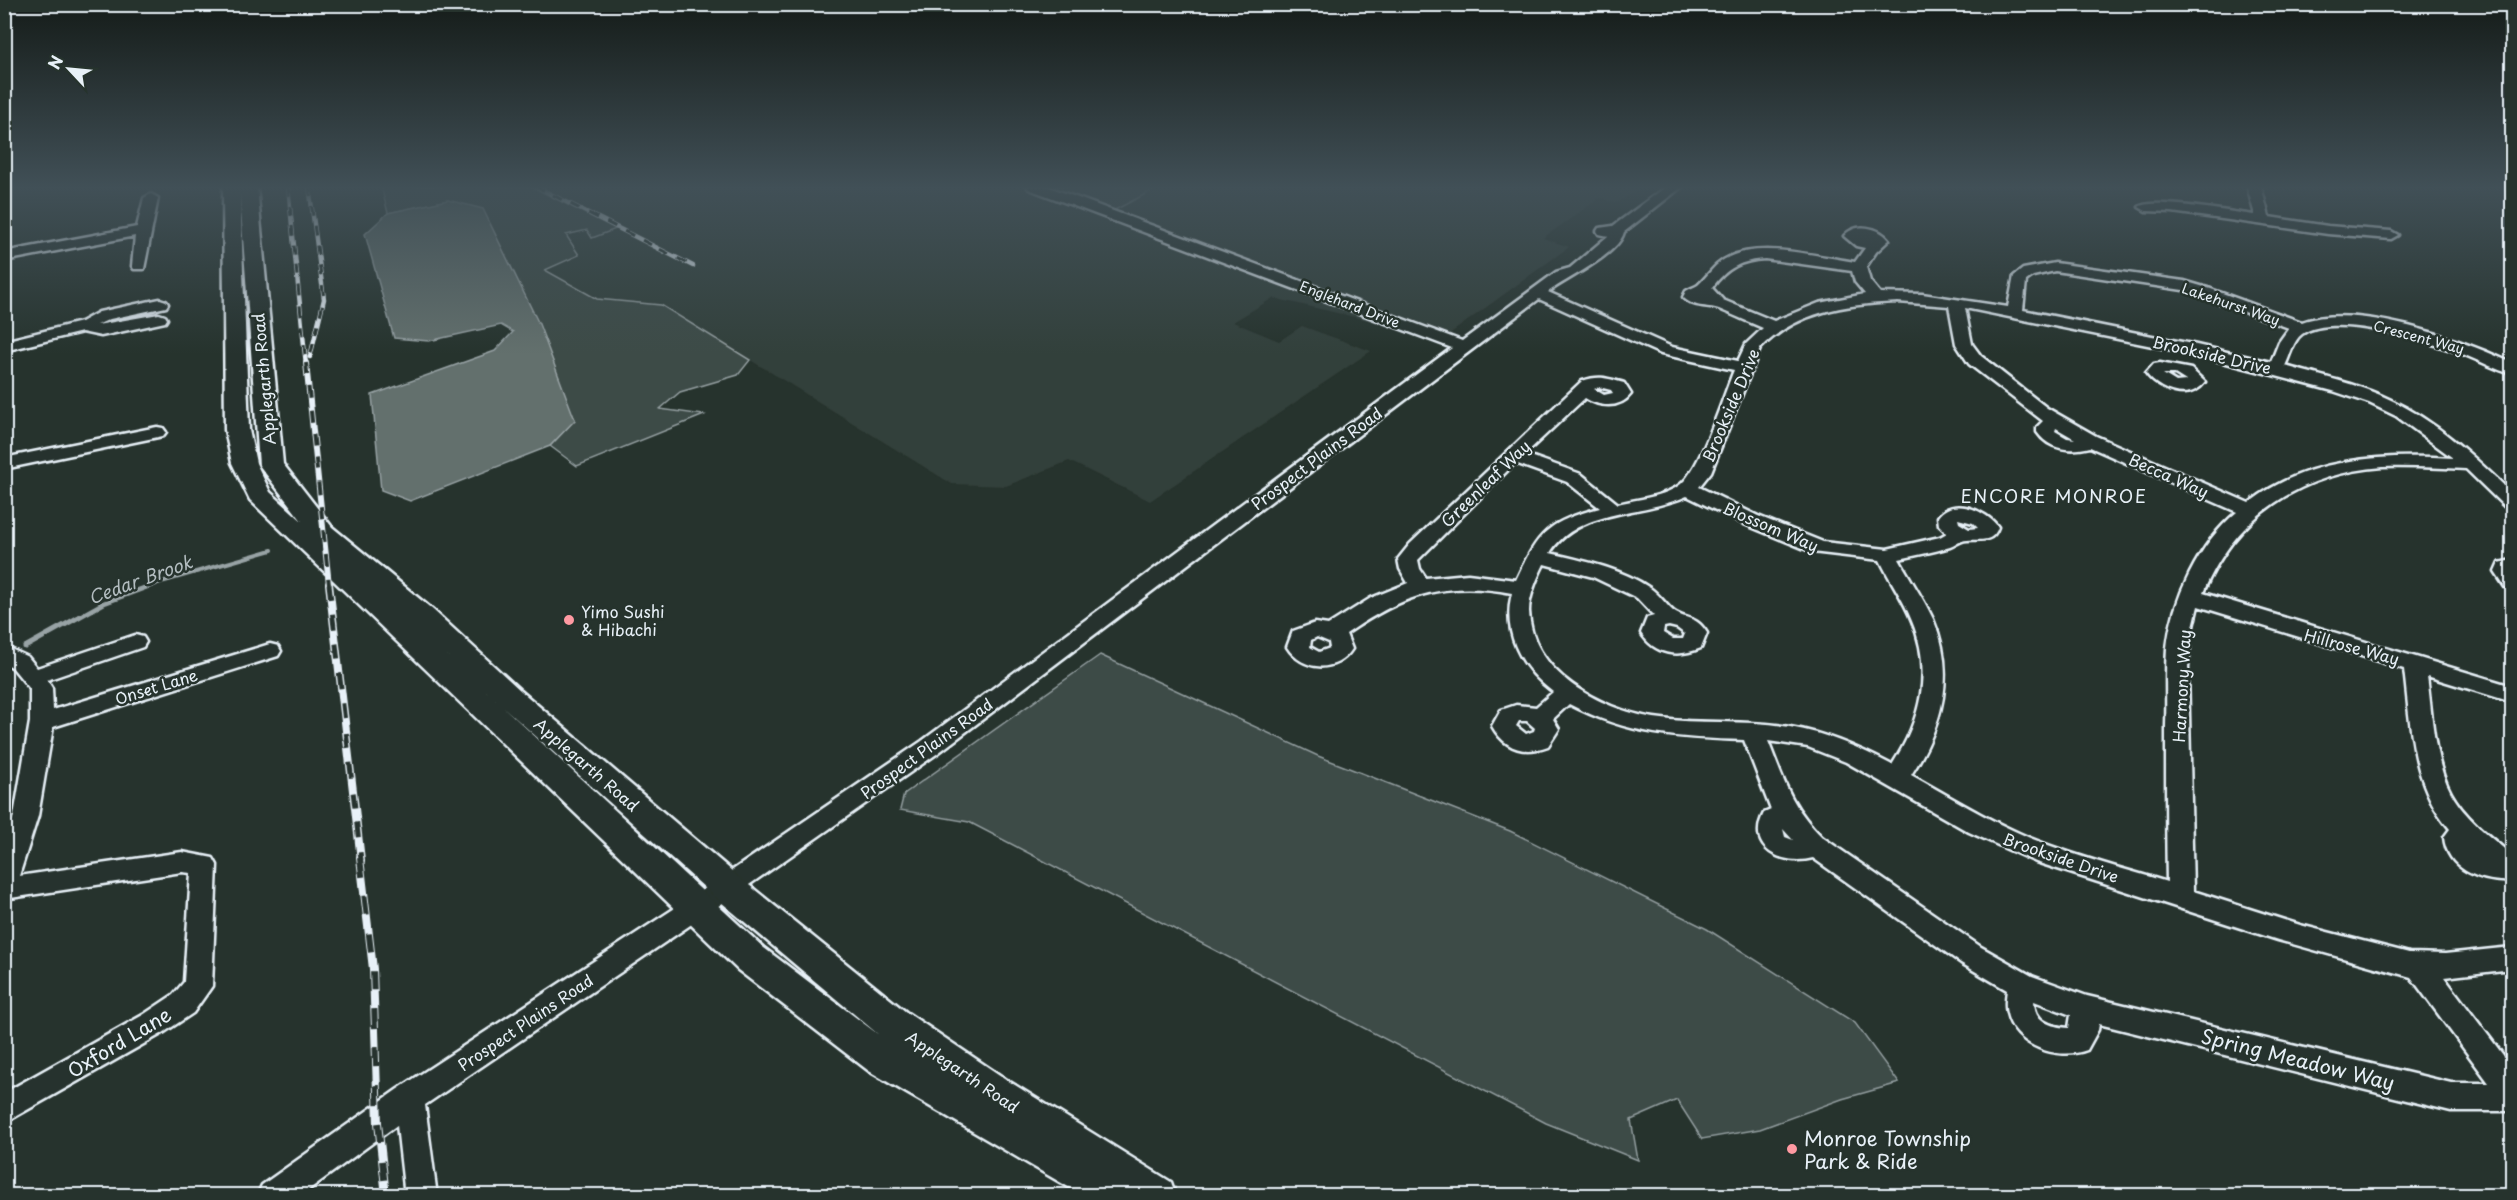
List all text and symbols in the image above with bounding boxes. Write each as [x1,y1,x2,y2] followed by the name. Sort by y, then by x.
[39,39,99,99] north arrow
[41,51,68,73] text: N
[1297,275,1404,333] street label: Englehard Drive
[2179,277,2283,331] street label: Lakehurst Way
[245,312,281,446] street label: Applegarth Road
[2371,315,2467,359] street label: Crescent Way
[2150,329,2274,379] street label: Brookside Drive
[1695,344,1765,466] street label: Brookside Drive
[1245,401,1387,515] street label: Prospect Plains Road
[1435,434,1535,532] street label: Greenleaf Way
[2125,447,2213,503] street label: Becca Way
[1961,482,2147,509] district label: ENCORE MONROE
[1719,495,1823,557] street label: Blossom Way
[84,547,196,610] water label: Cedar Brook
[581,599,665,641] place label: Yimo Sushi & Hibachi
[562,613,576,627] marker: Yimo Sushi & Hibachi
[2302,622,2402,670] street label: Hillrose Way
[2166,629,2196,743] street label: Harmony Way
[112,662,200,710] street label: Onset Lane
[855,692,997,804] street label: Prospect Plains Road
[529,712,645,816] street label: Applegarth Road
[2000,826,2122,888] street label: Brookside Drive
[452,968,598,1076] street label: Prospect Plains Road
[61,999,177,1085] street label: Oxford Lane
[2198,1020,2398,1098] street label: Spring Meadow Way
[902,1024,1024,1118] street label: Applegarth Road
[1804,1123,1971,1176] place label: Monroe Township Park & Ride
[1785,1142,1799,1156] marker: Monroe Township Park & Ride

